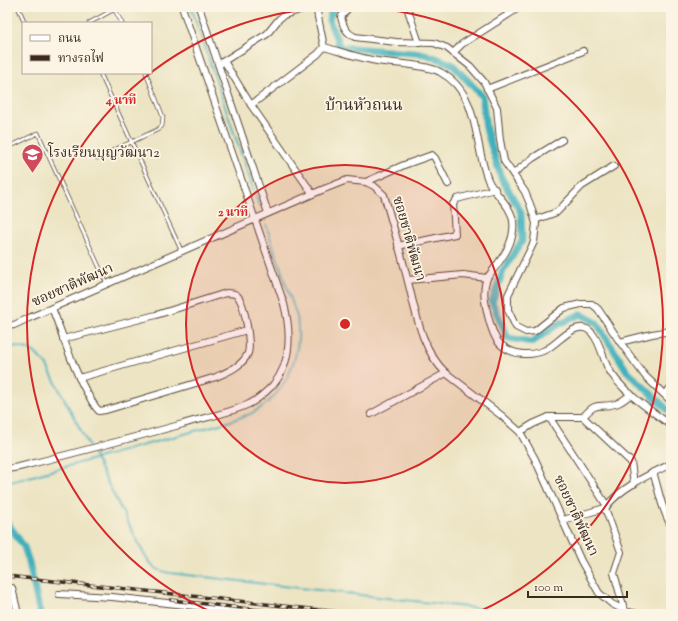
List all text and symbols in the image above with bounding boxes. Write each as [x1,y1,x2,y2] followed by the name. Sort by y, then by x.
[22,22,152,74] legend
[58,30,81,48] text: ถนน
[58,49,104,68] text: ทางรถไฟ
[105,92,136,110] text: 4 นาที
[325,95,403,118] district label: บ้านหัวถนน
[19,141,45,174] school or university icon: โรงเรียนบุญวัฒนา2
[47,142,160,164] place label: โรงเรียนบุญวัฒนา2
[386,194,430,284] street label: ซอยชาติพัฒนา
[218,204,248,222] text: 2 นาที
[29,259,117,313] street label: ซอยชาติพัฒนา
[338,317,352,331] centre of rings
[547,472,603,560] street label: ซอยชาติพัฒนา
[528,573,627,599] scale bar
[534,579,563,597] text: 100 m

